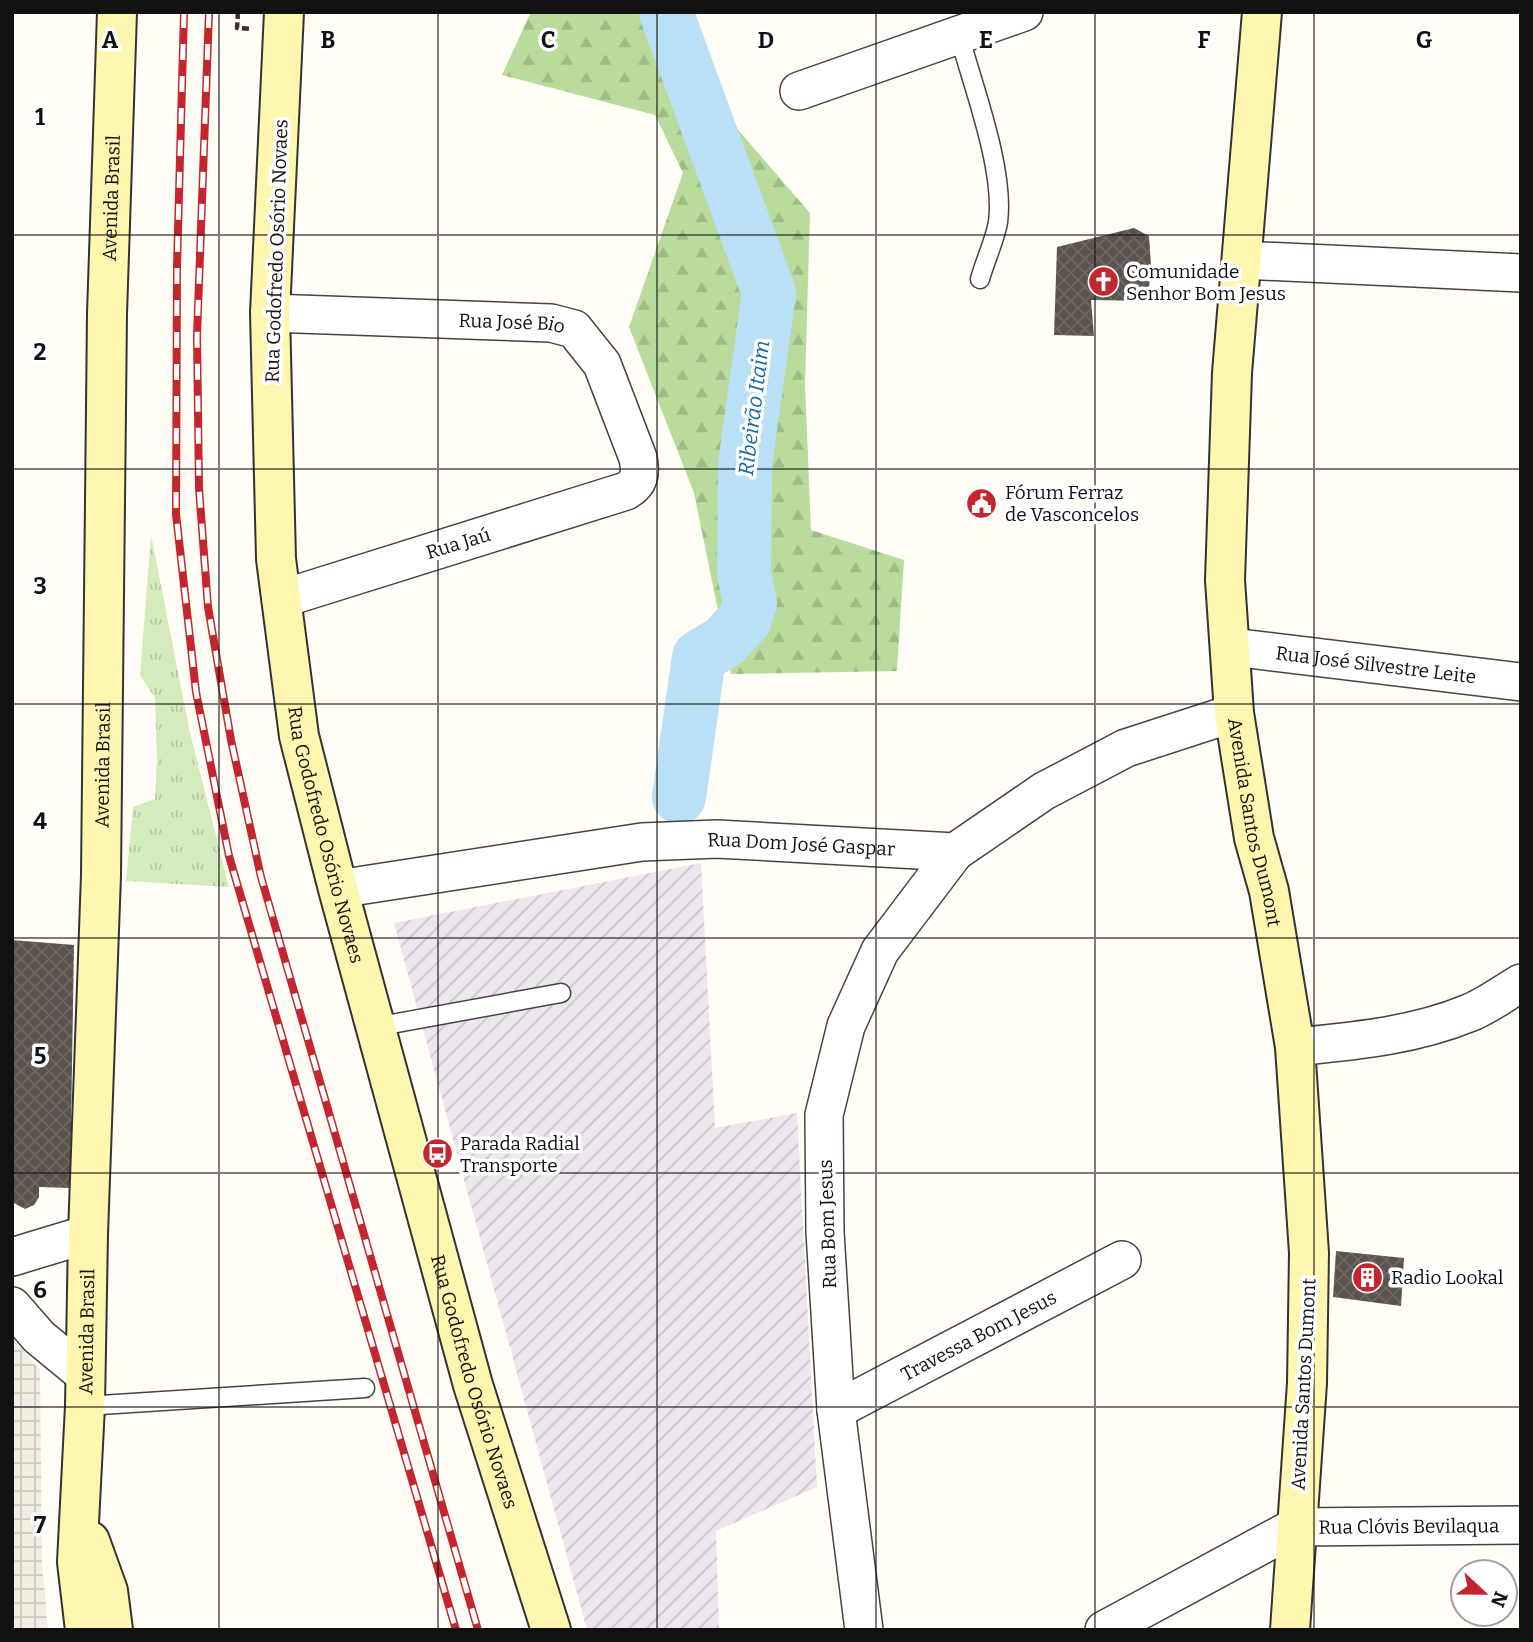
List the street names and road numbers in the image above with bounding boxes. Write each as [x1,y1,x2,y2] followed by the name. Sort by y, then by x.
[260,119,293,383] street label: Rua Godofredo Osório Novaes
[98,135,125,261] street label: Avenida Brasil
[458,309,568,338] street label: Rua José Bio
[423,523,493,564] street label: Rua Jaú
[1274,641,1477,688] street label: Rua José Silvestre Leite
[91,702,115,828] street label: Avenida Brasil
[283,705,369,966] street label: Rua Godofredo Osório Novaes
[1223,716,1286,929] street label: Avenida Santos Dumont
[707,828,896,861] street label: Rua Dom José Gaspar
[814,1159,841,1289] street label: Rua Bom Jesus
[426,1252,523,1512] street label: Rua Godofredo Osório Novaes
[74,1269,99,1395] street label: Avenida Brasil
[1286,1277,1321,1491] street label: Avenida Santos Dumont
[897,1285,1060,1386] street label: Travessa Bom Jesus
[1318,1514,1500,1539] street label: Rua Clóvis Bevilaqua

